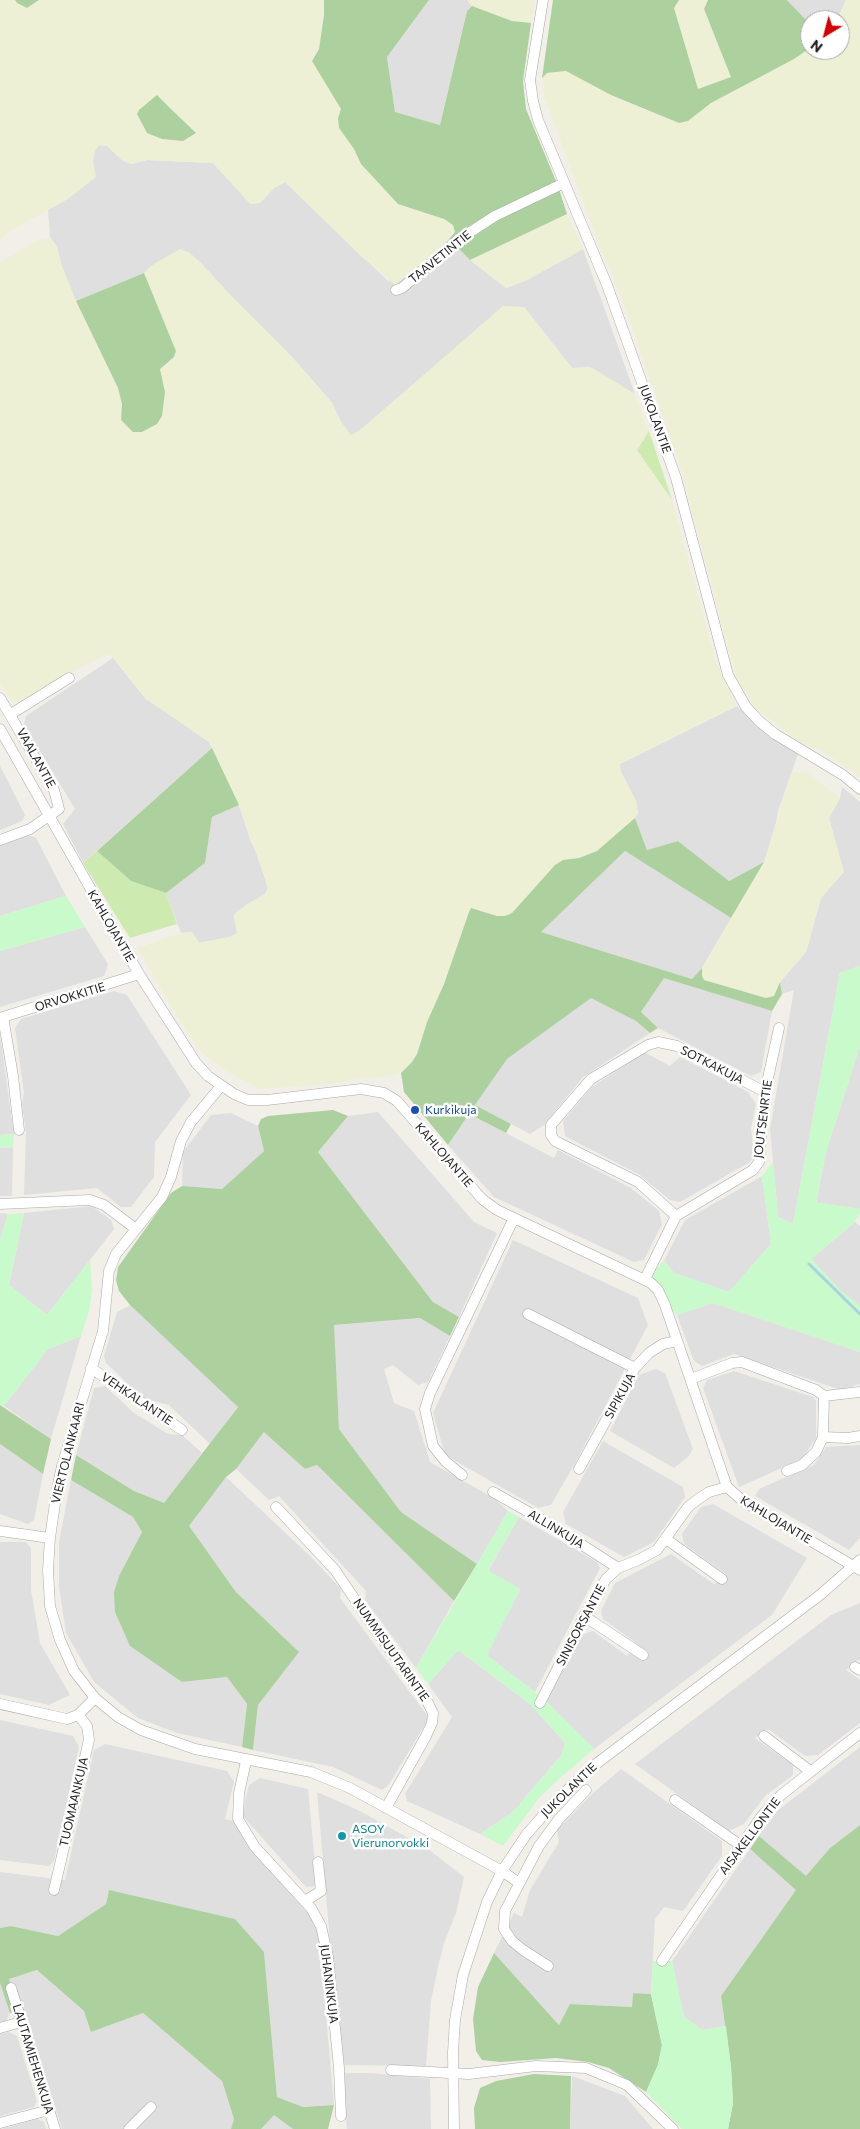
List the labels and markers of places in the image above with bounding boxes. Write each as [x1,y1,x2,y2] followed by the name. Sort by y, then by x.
[425,1103,477,1117] place label: Kurkikuja
[409,1104,421,1116] marker: Kurkikuja
[352,1822,429,1850] place label: ASOY Vierunorvokki
[336,1830,348,1842] marker: ASOY Vierunorvokki

